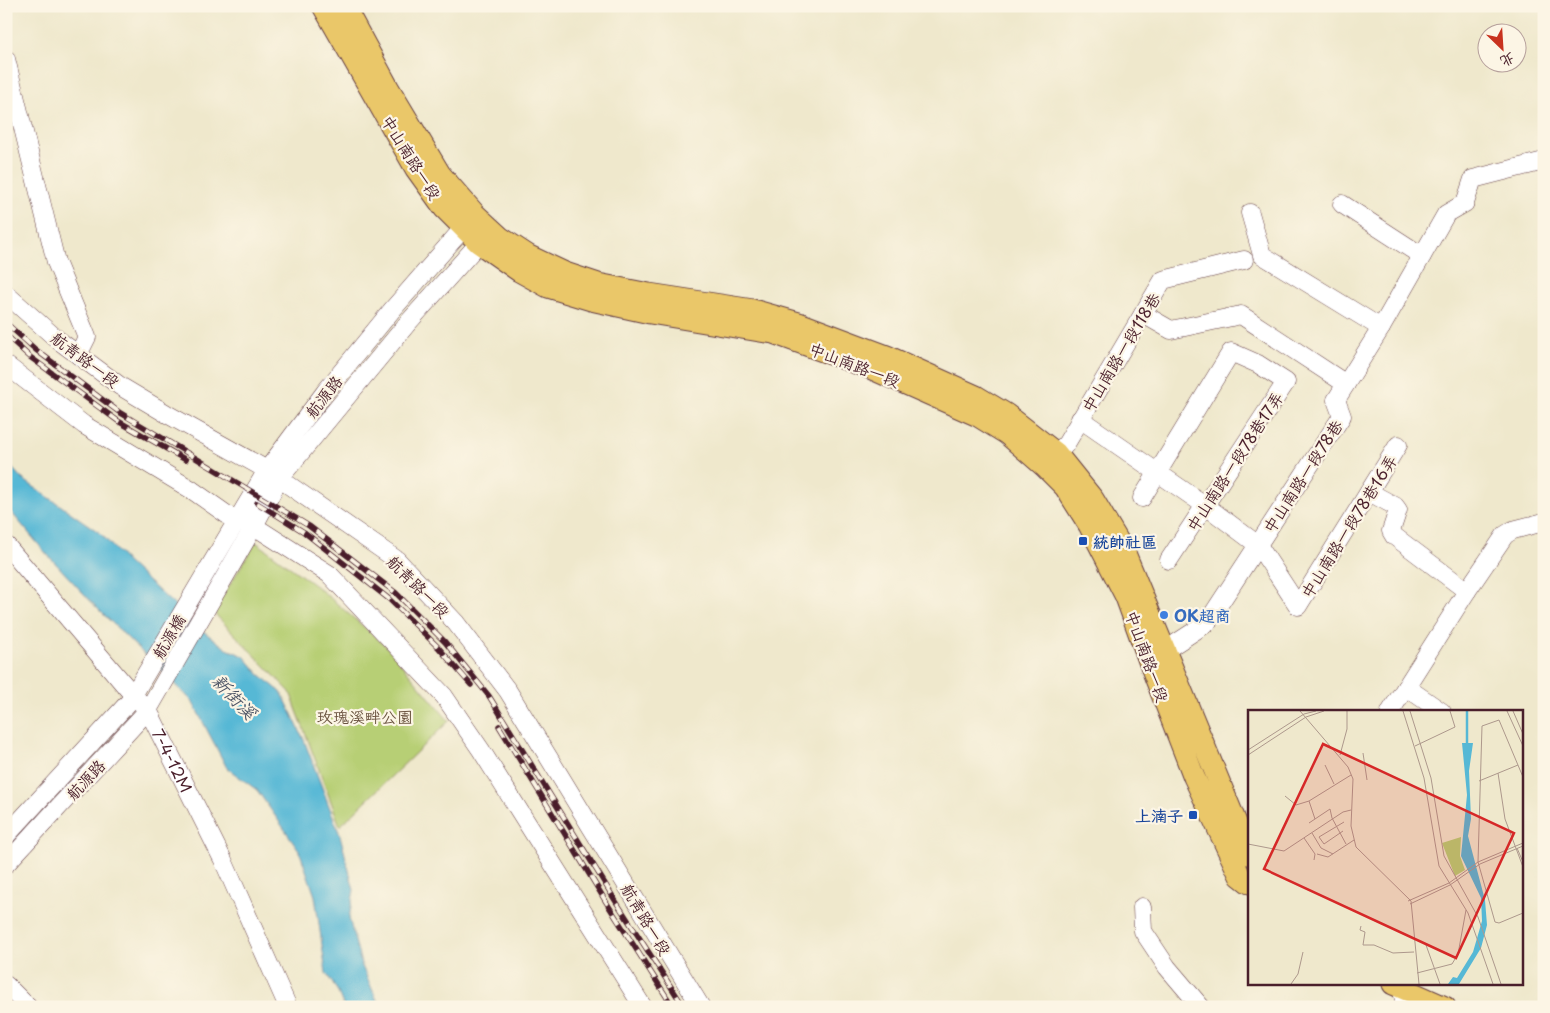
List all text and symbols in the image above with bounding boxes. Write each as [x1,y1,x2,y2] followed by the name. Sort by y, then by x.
[1478,22,1528,72] north arrow
[1497,48,1518,73] text: 北
[376,110,448,204] street label: 中山南路一段
[1075,288,1165,416] street label: 中山南路一段118巷
[47,325,125,393] street label: 航青路一段
[806,336,904,392] street label: 中山南路一段
[299,370,347,422] street label: 航源路
[1180,386,1288,536] street label: 中山南路一段78巷17弄
[1256,415,1348,537] street label: 中山南路一段78巷
[1294,450,1402,602] street label: 中山南路一段78巷16弄
[1093,529,1157,553] place label: 統帥社區
[1077,535,1089,547] marker: 統帥社區
[382,549,456,623] street label: 航青路一段
[1174,603,1231,627] place label: OK超商
[1120,607,1176,705] street label: 中山南路一段
[146,609,190,663] street label: 航源橋
[1158,609,1170,621] marker: OK超商
[207,667,264,726] water label: 新街溪
[317,704,413,728] park label: 玫瑰溪畔公園
[1248,710,1522,986] inset map
[147,724,199,796] street label: 7-4-12M
[60,753,110,805] street label: 航源路
[1135,803,1183,827] place label: 上湳子
[1187,809,1199,821] marker: 上湳子
[616,879,678,959] street label: 航青路一段

